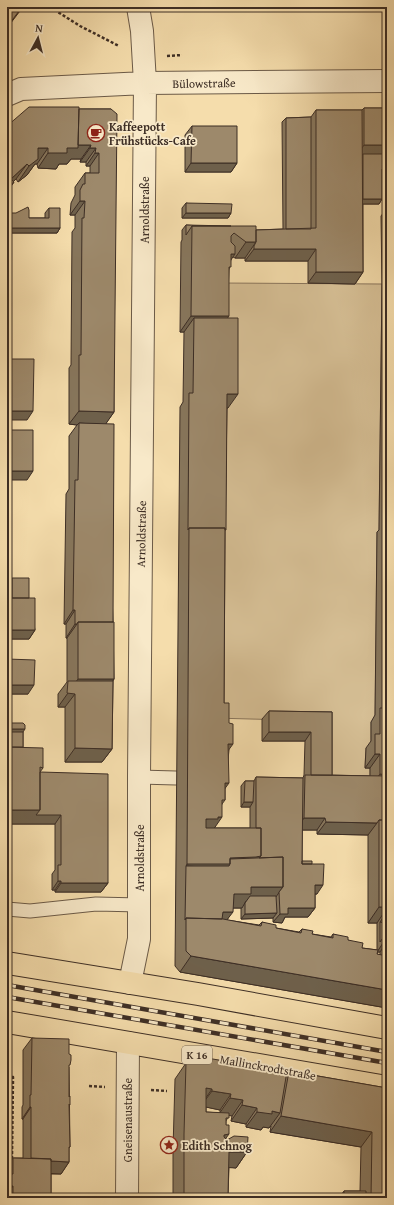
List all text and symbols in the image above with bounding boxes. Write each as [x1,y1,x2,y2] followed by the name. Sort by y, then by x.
[18,18,58,58] north arrow
[35,20,44,37] text: N
[172,74,236,92] street label: Bülowstraße
[109,118,196,149] place label: Kaffeepott Frühstücks-Cafe
[86,123,106,143] cafe icon: Kaffeepott Frühstücks-Cafe
[136,176,153,244] street label: Arnoldstraße
[132,500,150,568] street label: Arnoldstraße
[131,824,148,892] street label: Arnoldstraße
[182,1046,212,1064] road number: K 16
[219,1050,318,1084] street label: Mallinckrodtstraße
[119,1077,136,1162] street label: Gneisenaustraße
[159,1135,179,1155] place icon: Edith Schnog
[182,1137,253,1154] place label: Edith Schnog

